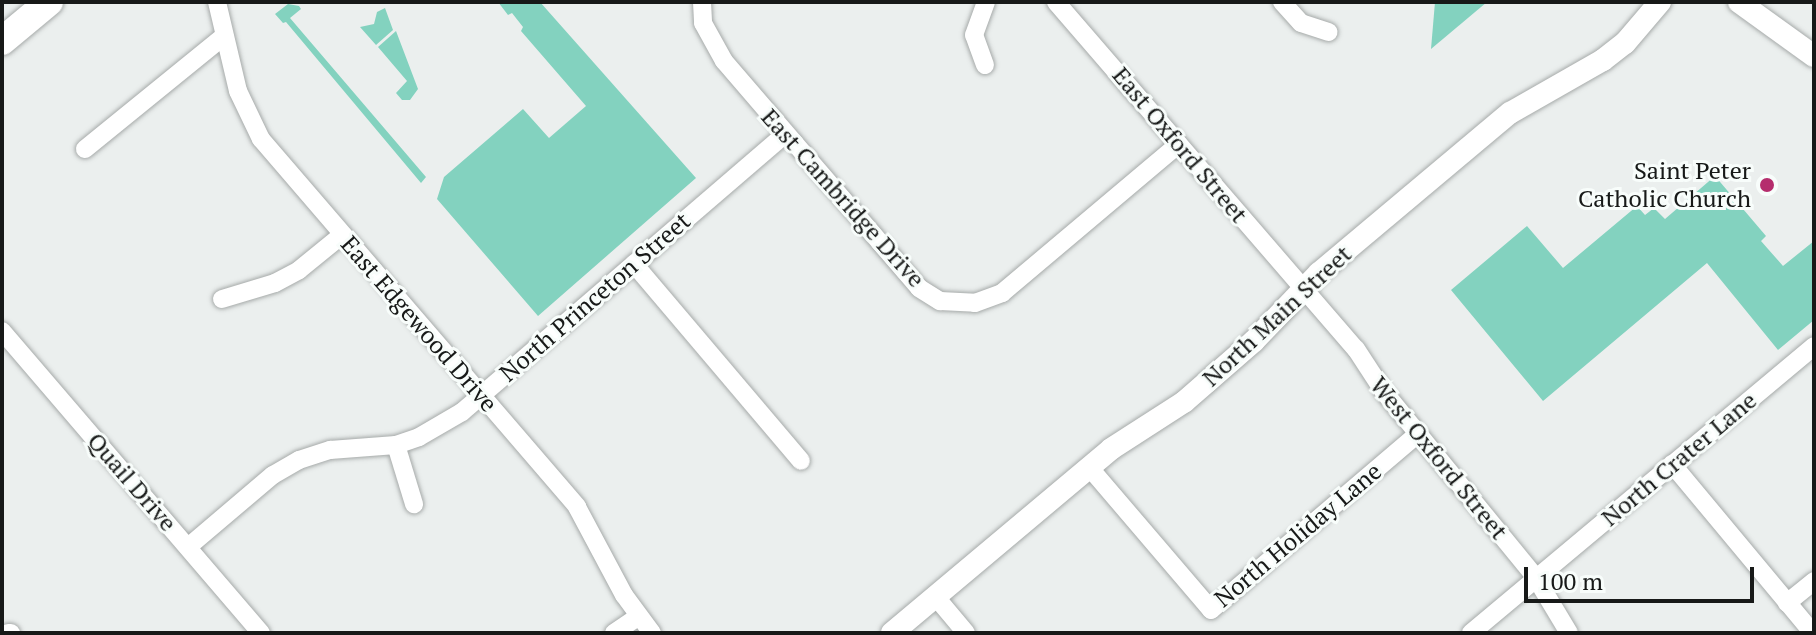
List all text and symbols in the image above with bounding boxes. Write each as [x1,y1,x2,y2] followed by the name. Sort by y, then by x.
[1106,61,1254,229] street label: East Oxford Street
[755,103,931,293] street label: East Cambridge Drive
[1578,157,1751,213] place label: Saint Peter Catholic Church
[1758,176,1776,194] marker: Saint Peter Catholic Church
[494,206,696,388] street label: North Princeton Street
[335,230,503,418] street label: East Edgewood Drive
[1197,240,1357,392] street label: North Main Street
[1364,371,1514,545] street label: West Oxford Street
[1596,386,1762,532] street label: North Crater Lane
[81,427,183,537] street label: Quail Drive
[1209,457,1387,613] street label: North Holiday Lane
[1528,551,1758,601] scale bar
[1538,565,1603,597] text: 100 m

